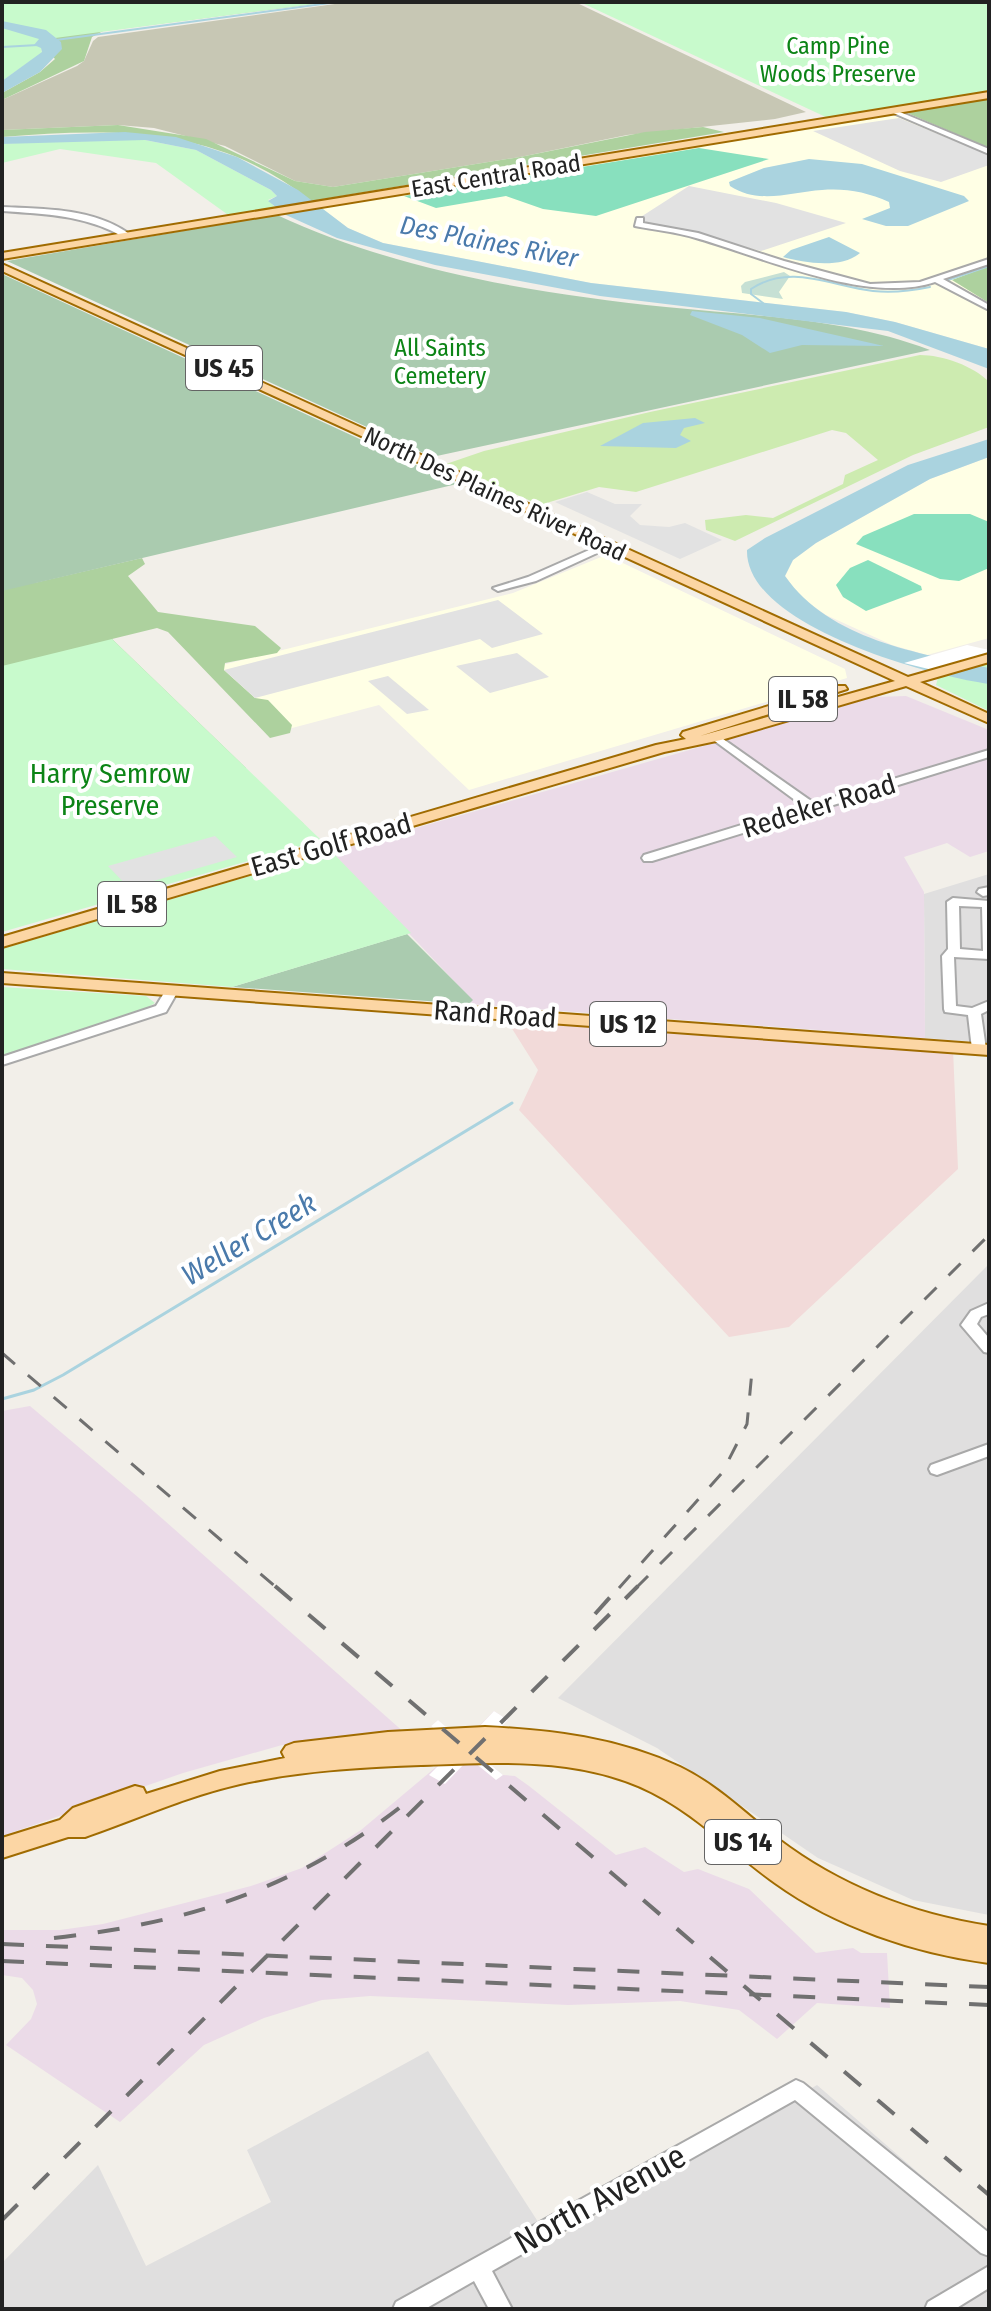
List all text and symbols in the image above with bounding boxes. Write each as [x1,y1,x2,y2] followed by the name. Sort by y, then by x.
[760,32,916,88] park label: Camp Pine Woods Preserve
[409,149,583,203] street label: East Central Road
[397,210,582,275] water label: Des Plaines River
[394,334,486,390] park label: All Saints Cemetery
[186,346,262,390] road number: US 45
[360,421,630,567] street label: North Des Plaines River Road
[769,677,837,721] road number: IL 58
[30,757,190,822] park label: Harry Semrow Preserve
[738,767,900,845] street label: Redeker Road
[247,806,415,884] street label: East Golf Road
[98,882,166,926] road number: IL 58
[432,993,558,1035] street label: Rand Road
[590,1002,666,1046] road number: US 12
[175,1185,323,1293] water label: Weller Creek
[705,1820,781,1864] road number: US 14
[507,2135,693,2263] street label: North Avenue

